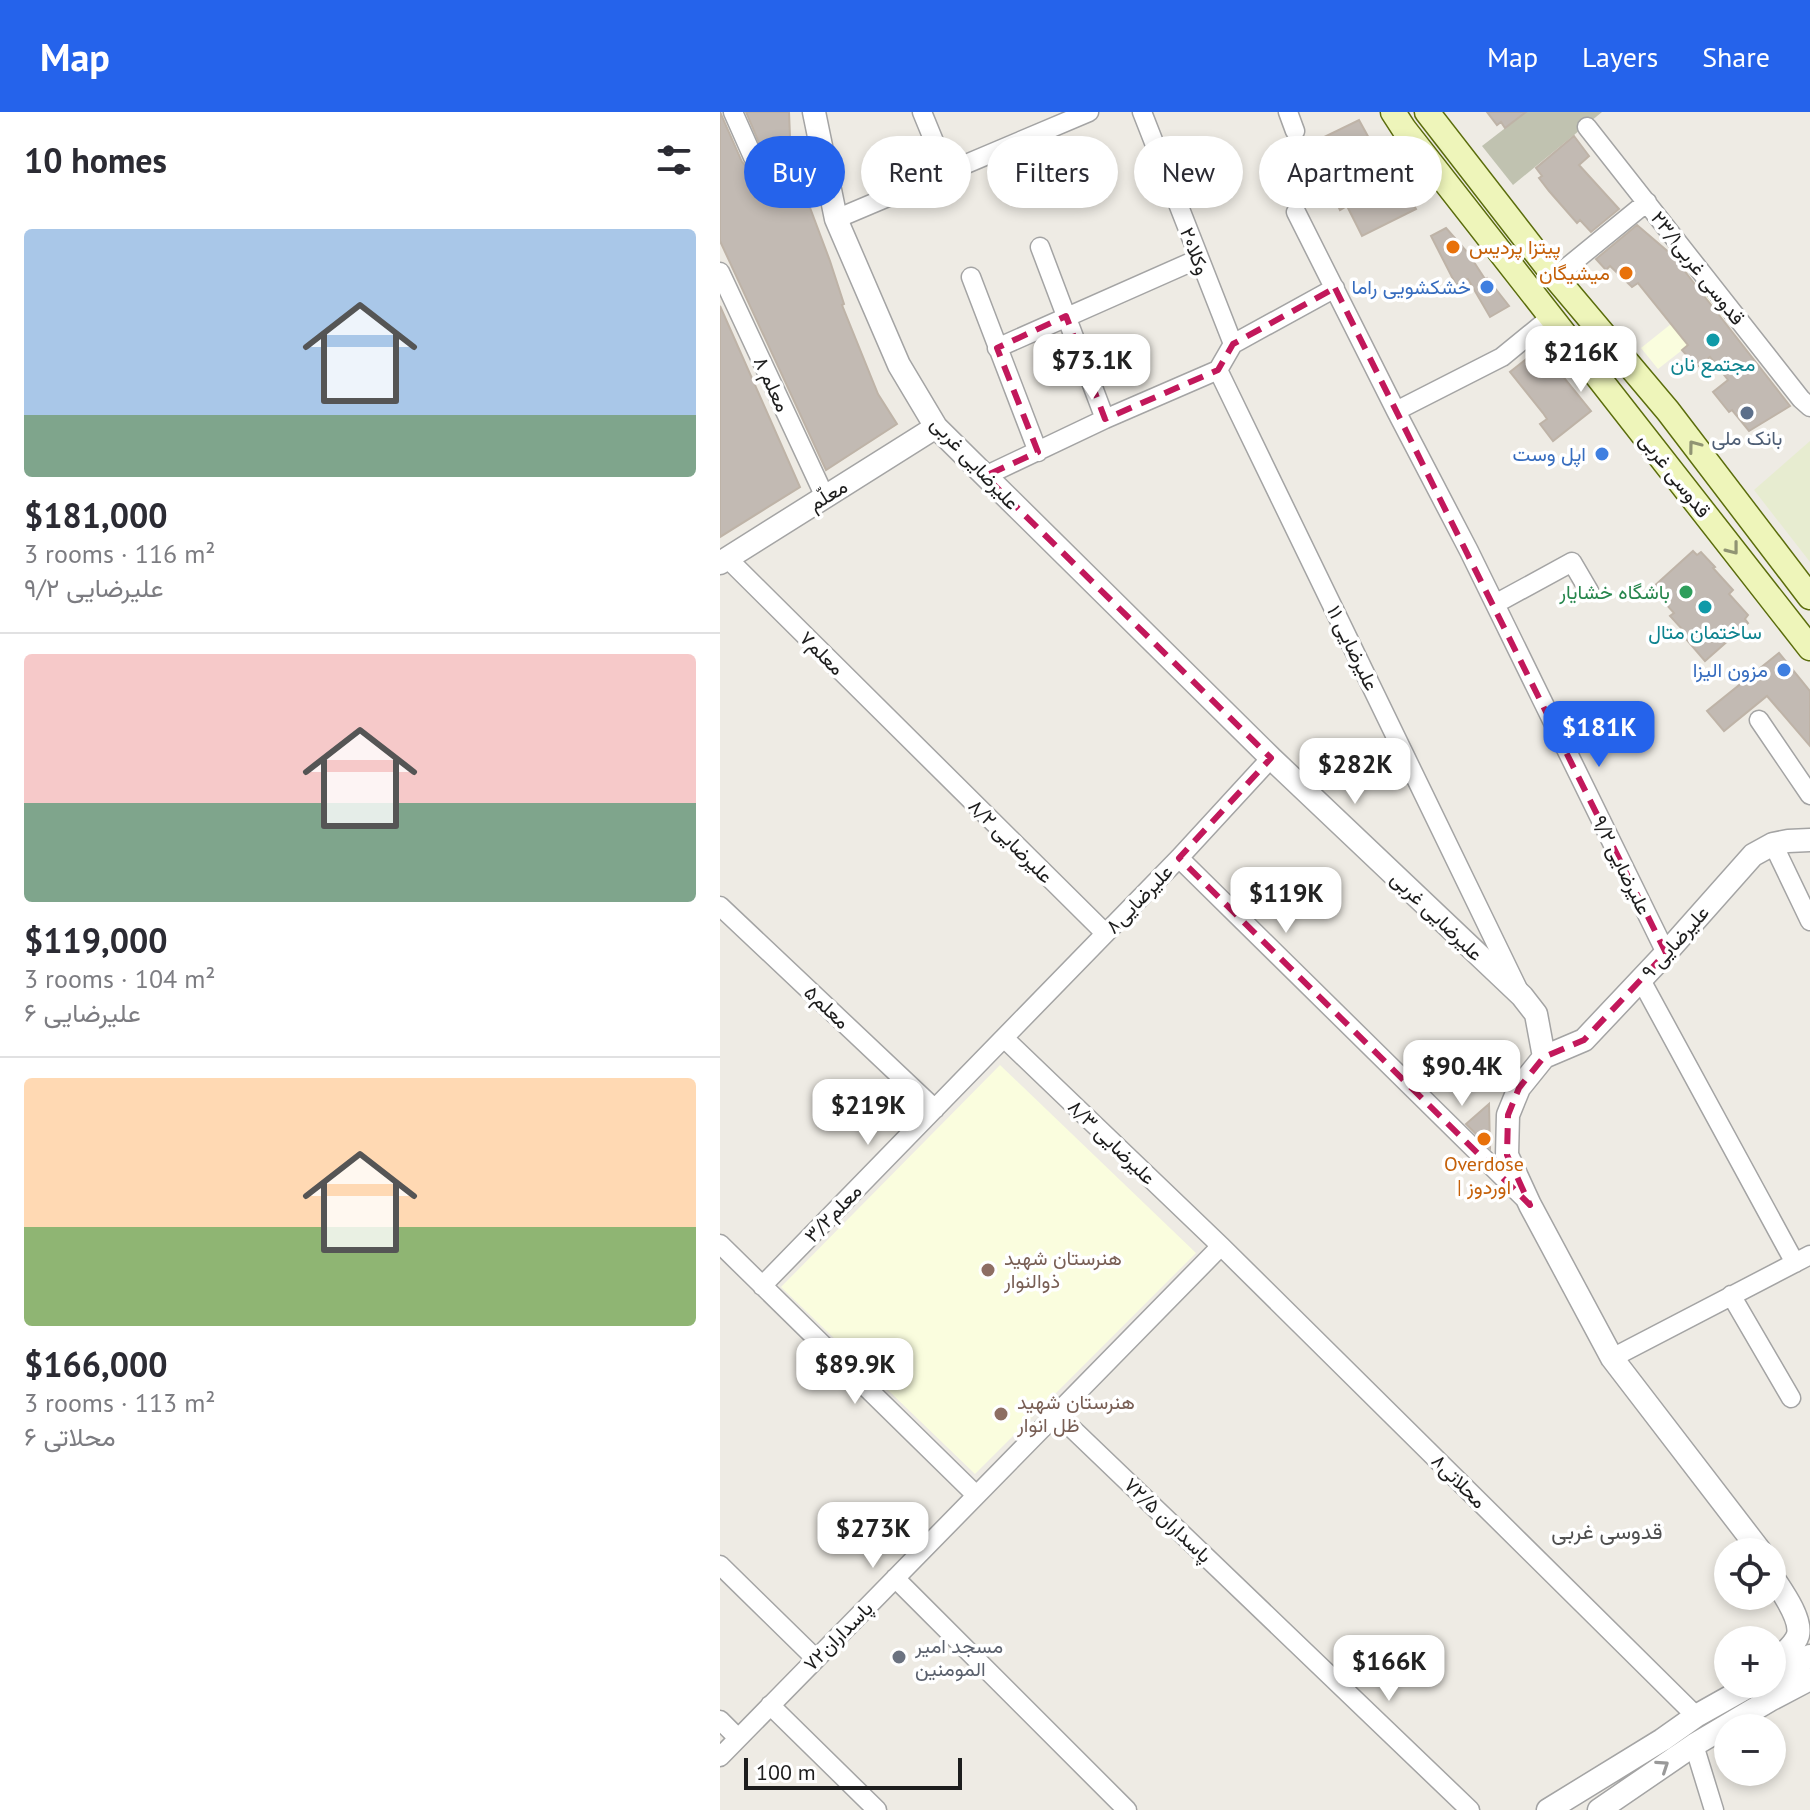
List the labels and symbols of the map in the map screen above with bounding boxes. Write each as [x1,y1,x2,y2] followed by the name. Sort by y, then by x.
[1645,206,1751,330] street label: قدوسی غربی۲۳/۱
[1174,224,1216,278] street label: وکلا۲۰
[1469,234,1561,261] place label: پیتزا پردیس
[1444,238,1462,256] marker: پیتزا پردیس
[1539,260,1610,286] place label: میشیگان
[1617,264,1635,282] marker: میشیگان
[1351,274,1471,300] place label: خشکشویی راما
[1478,278,1496,296] marker: خشکشویی راما
[1525,326,1637,394] pin: $216K
[1704,331,1722,349] marker: مجتمع نان
[1027,334,1157,402] pin: $73.1K
[1671,351,1755,378] place label: مجتمع نان
[748,352,796,416] street label: ۸ معلم
[1738,404,1756,422] marker: بانک ملی
[925,411,1025,515] street label: علیرضایی غربی
[1711,425,1783,451] place label: بانک ملی
[1634,427,1716,523] street label: قدوسی غربی
[1690,440,1704,455] one-way arrow
[1512,441,1586,468] place label: اپل وست
[1593,445,1611,463] marker: اپل وست
[804,473,852,517] street label: معلّم
[1723,540,1738,554] one-way arrow
[1558,579,1670,605] place label: باشگاه خشایار
[1677,583,1695,601] marker: باشگاه خشایار
[1696,598,1714,616] marker: ساختمان متال
[1321,601,1385,695] street label: ۱۱ علیرضایی
[1648,619,1762,645] place label: ساختمان متال
[794,625,850,681] street label: معلم۷
[1693,657,1768,683] place label: مزون الیزا
[1775,661,1793,679] marker: مزون الیزا
[1543,701,1655,769] pin: $181K
[1299,738,1411,806] pin: $282K
[963,793,1059,889] street label: علیرضایی ۸/۲
[1587,811,1657,919] street label: ۹/۲ علیرضایی
[1100,859,1178,939] street label: علیرضایی۸
[1385,865,1489,967] street label: علیرضایی غربی
[1230,867,1342,935] pin: $119K
[1635,900,1715,984] street label: ۹ علیرضایی
[799,979,855,1035] street label: معلم۵
[1397,1040,1527,1108] pin: $90.4K
[812,1079,924,1147] pin: $219K
[1063,1094,1161,1190] street label: ۸/۳ علیرضایی
[1475,1130,1493,1148] marker: Overdose | اوردوز
[1444,1151,1524,1200] place label: Overdose | اوردوز
[799,1178,867,1248] street label: معلم۳/۲
[1003,1245,1122,1294] place label: هنرستان شهید ذوالنوار
[979,1261,997,1279] marker: هنرستان شهید ذوالنوار
[790,1338,920,1406] pin: $89.9K
[1016,1389,1135,1438] place label: هنرستان شهید ظل انوار
[992,1405,1010,1423] marker: هنرستان شهید ظل انوار
[1426,1448,1492,1514] street label: محلاتی۸
[1118,1472,1218,1569] street label: ۷۲/۵ پاسداران
[817,1502,929,1570] pin: $273K
[1551,1517,1663,1545] district label: قدوسی غربی
[798,1596,879,1677] street label: پاسداران۷۲
[914,1633,1003,1682] place label: مسجد امیر المومنین
[1333,1635,1445,1703] pin: $166K
[890,1648,908,1666] marker: مسجد امیر المومنین
[744,1754,962,1790] scale bar
[1655,1761,1669,1776] one-way arrow

